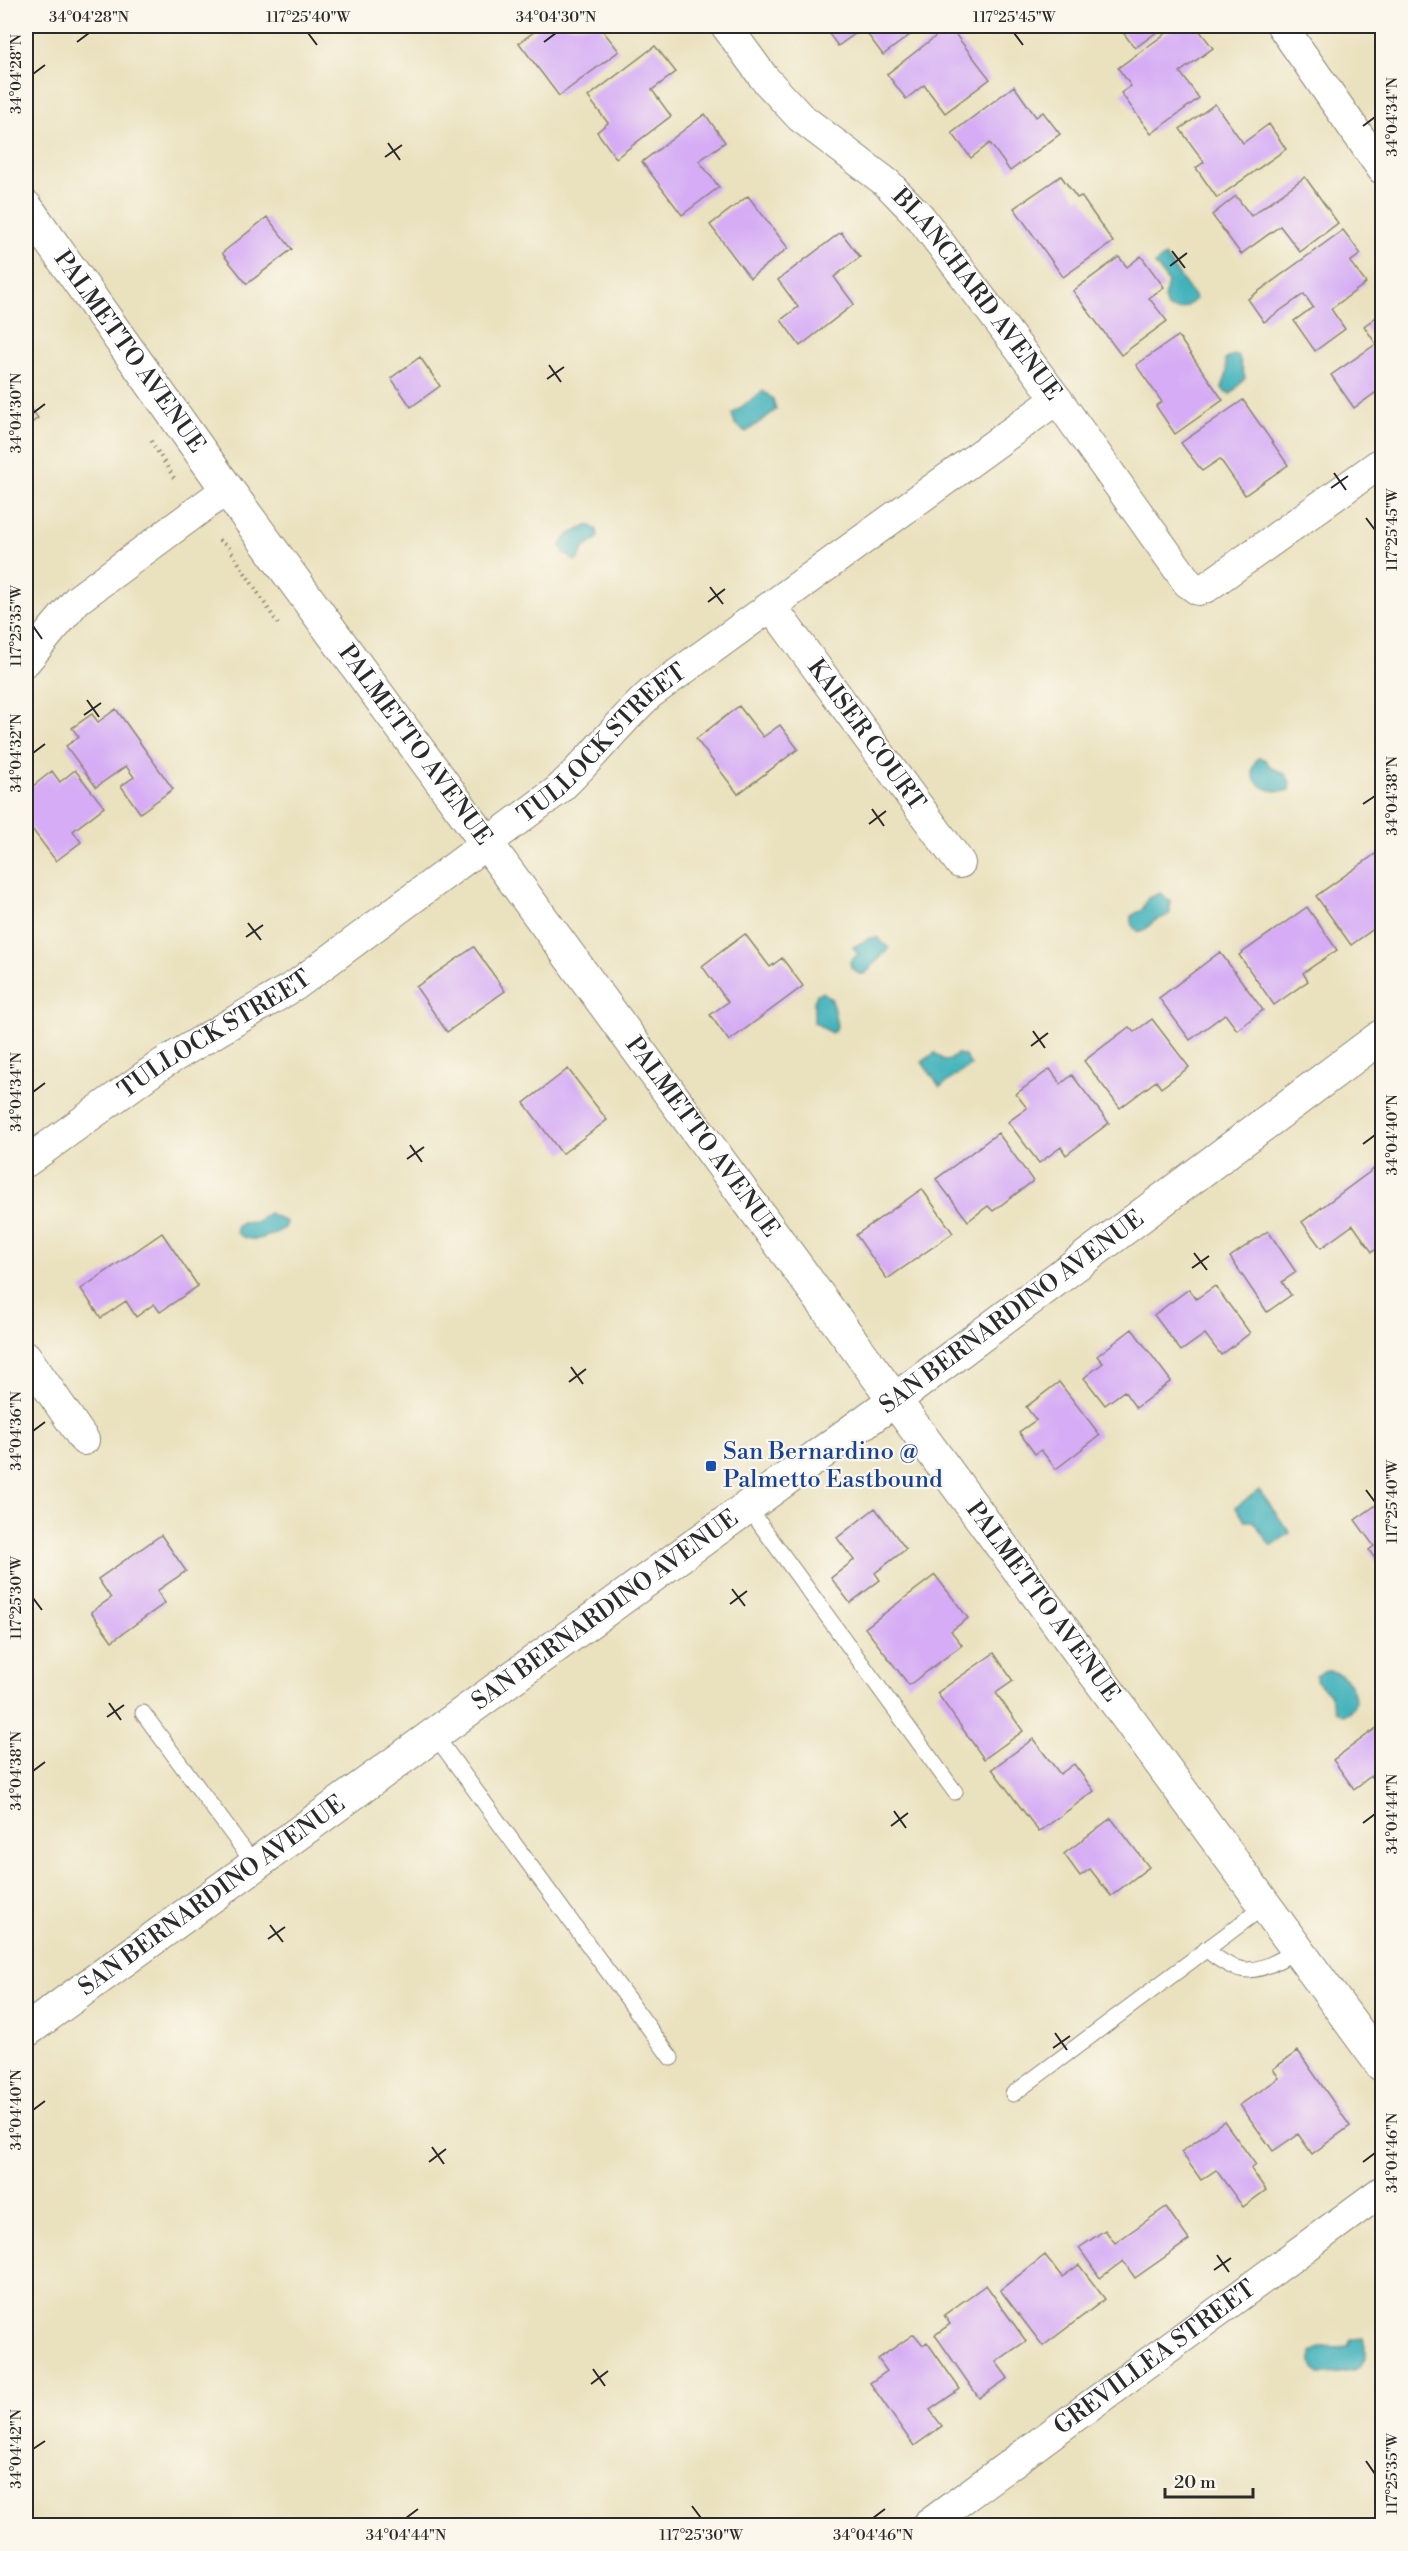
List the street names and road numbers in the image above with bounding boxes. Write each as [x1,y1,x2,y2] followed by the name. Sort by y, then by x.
[885,181,1068,406] street label: BLANCHARD AVENUE
[47,245,212,459] street label: PALMETTO AVENUE
[331,639,498,851] street label: PALMETTO AVENUE
[801,654,932,817] street label: KAISER COURT
[512,657,693,830] street label: TULLOCK STREET
[113,964,317,1105] street label: TULLOCK STREET
[619,1031,786,1243] street label: PALMETTO AVENUE
[874,1204,1150,1421] street label: SAN BERNARDINO AVENUE
[959,1496,1126,1708] street label: PALMETTO AVENUE
[466,1503,744,1717] street label: SAN BERNARDINO AVENUE
[73,1789,351,2003] street label: SAN BERNARDINO AVENUE
[1048,2274,1262,2442] street label: GREVILLEA STREET

